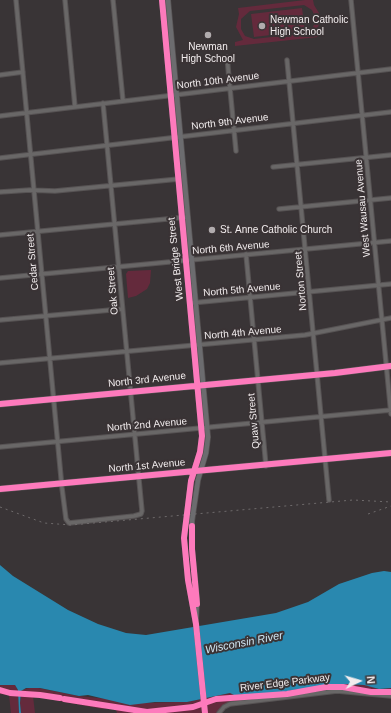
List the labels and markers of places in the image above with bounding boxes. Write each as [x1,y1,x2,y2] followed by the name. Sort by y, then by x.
[270,14,348,38] place label: Newman Catholic High School
[257,21,267,31] marker: Newman Catholic High School
[203,30,213,40] marker: Newman High School
[181,41,235,64] place label: Newman High School
[220,224,332,236] place label: St. Anne Catholic Church
[207,225,217,235] marker: St. Anne Catholic Church

